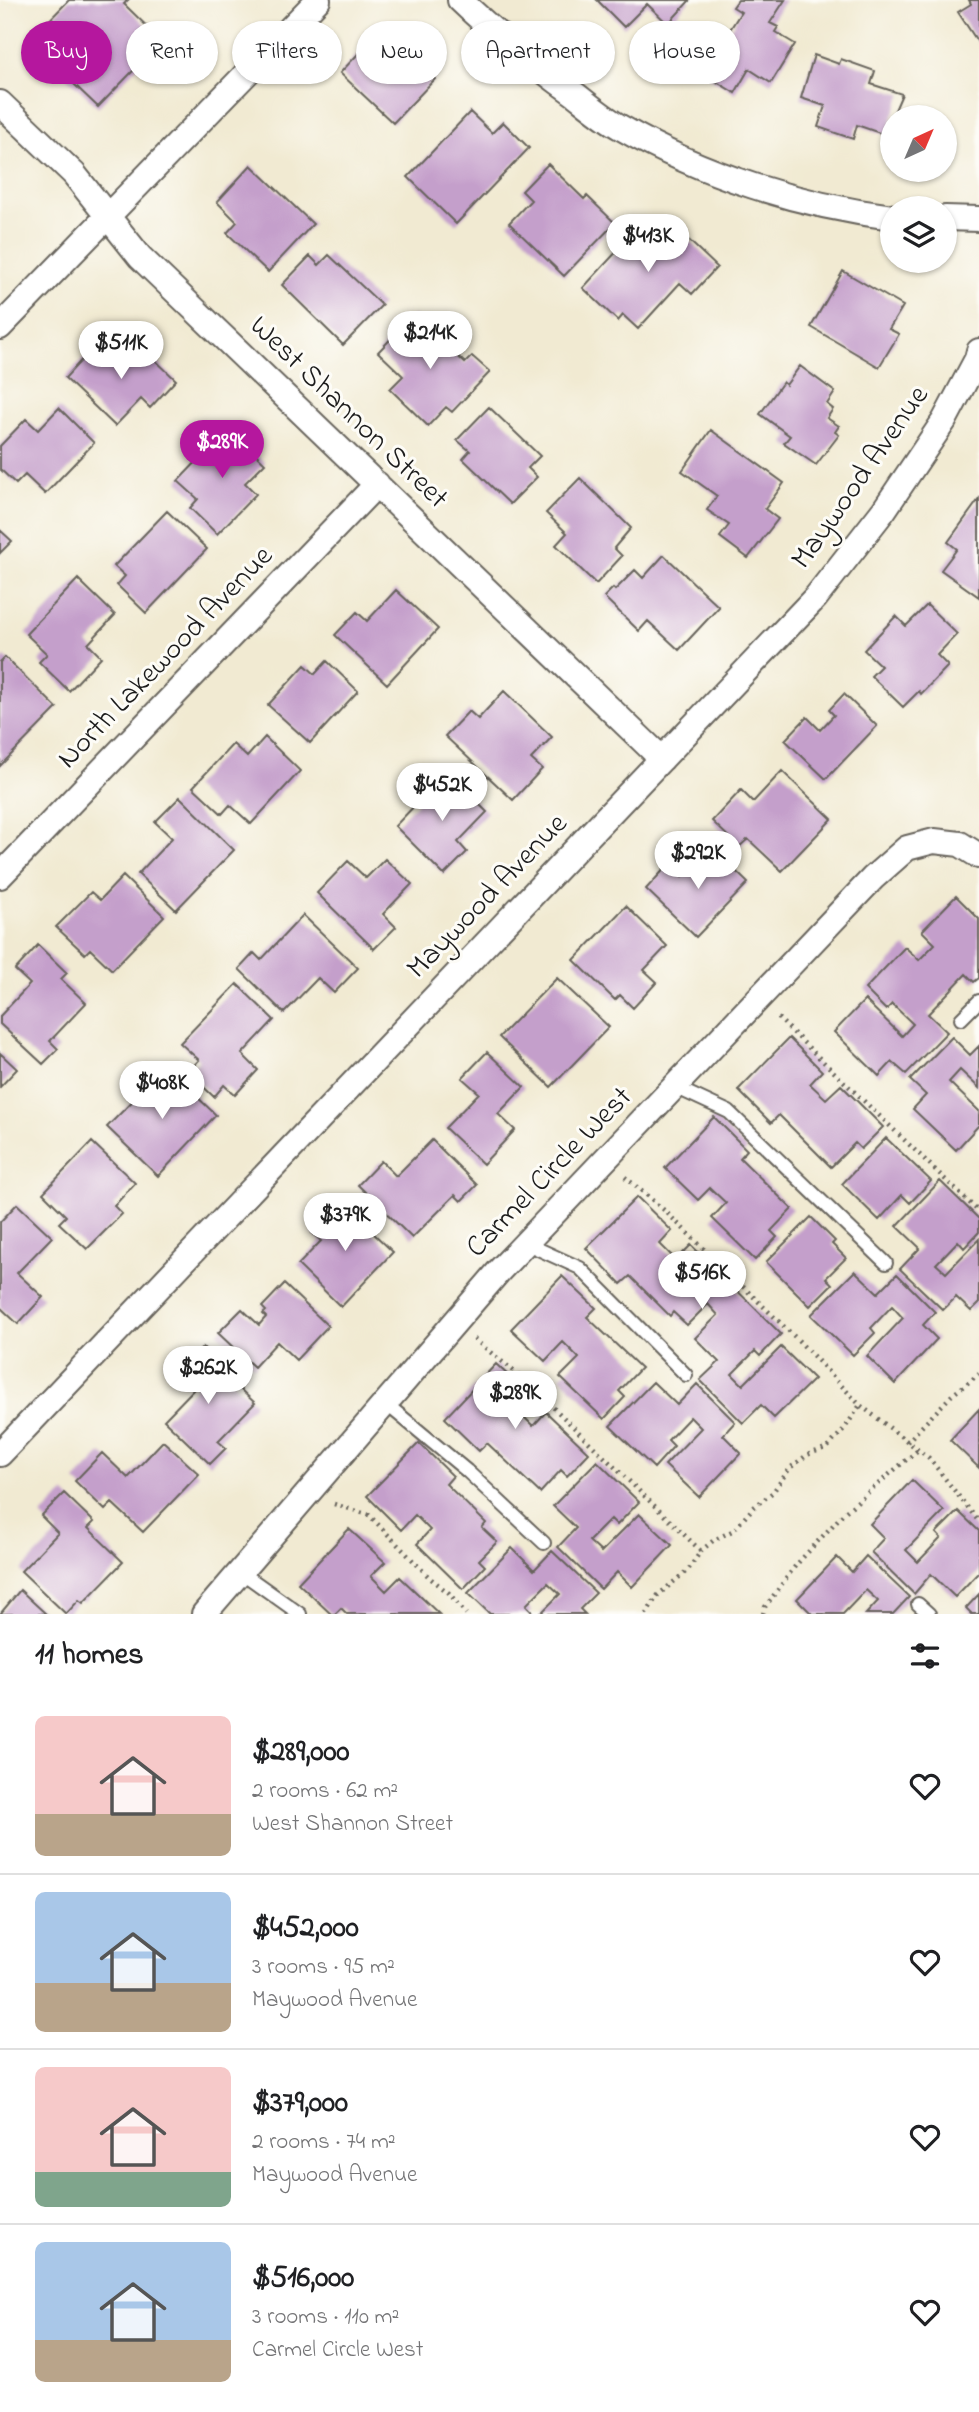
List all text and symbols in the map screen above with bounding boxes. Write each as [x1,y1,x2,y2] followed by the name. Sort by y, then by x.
[21,21,112,84] chip: Buy
[126,21,218,84] chip: Rent
[232,21,342,84] chip: Filters
[356,21,447,84] chip: New
[461,21,615,84] chip: Apartment
[629,21,740,84] chip: House
[880,105,957,182] north arrow
[880,105,957,273] map controls
[880,196,957,273] button: layers
[599,215,697,274] pin: $413K
[622,220,674,253] text: $413K
[238,306,458,520] street label: West Shannon Street
[381,312,479,371] pin: $214K
[403,317,457,350] text: $214K
[72,322,170,381] pin: $511K
[95,327,147,360] text: $511K
[781,377,941,579] street label: Maywood Avenue
[173,420,271,480] pin: $289K
[196,426,248,459] text: $289K
[48,536,285,780] street label: North Lakewood Avenue
[393,764,491,823] pin: $452K
[412,769,472,802] text: $452K
[397,804,579,990] street label: Maywood Avenue
[649,832,747,891] pin: $292K
[671,837,725,870] text: $292K
[113,1062,211,1121] pin: $408K
[135,1067,189,1100] text: $408K
[456,1077,644,1269] street label: Carmel Circle West
[296,1194,394,1253] pin: $379K
[320,1199,370,1232] text: $379K
[653,1252,751,1311] pin: $516K
[674,1257,730,1290] text: $516K
[159,1346,257,1406] pin: $262K
[179,1352,237,1385] text: $262K
[466,1372,564,1431] pin: $289K
[489,1377,541,1410] text: $289K
[35,1634,143,1678] text: 11 homes
[906,1637,944,1675] icon: filters
[252,1731,349,1775] text: $289,000
[91,1744,175,1828] icon: home
[906,1767,944,1805] icon: heart
[252,1775,398,1808] text: 2 rooms · 62 m²
[252,1808,453,1841] text: West Shannon Street
[252,1907,359,1951] text: $452,000
[91,1920,175,2004] icon: home
[906,1943,944,1981] icon: heart
[252,1951,395,1984] text: 3 rooms · 95 m²
[252,1984,417,2017] text: Maywood Avenue
[252,2082,348,2126] text: $379,000
[91,2095,175,2179] icon: home
[906,2118,944,2156] icon: heart
[252,2126,396,2159] text: 2 rooms · 74 m²
[252,2159,417,2192] text: Maywood Avenue
[252,2257,354,2301] text: $516,000
[91,2270,175,2354] icon: home
[906,2293,944,2331] icon: heart
[252,2301,399,2334] text: 3 rooms · 110 m²
[252,2334,424,2367] text: Carmel Circle West

